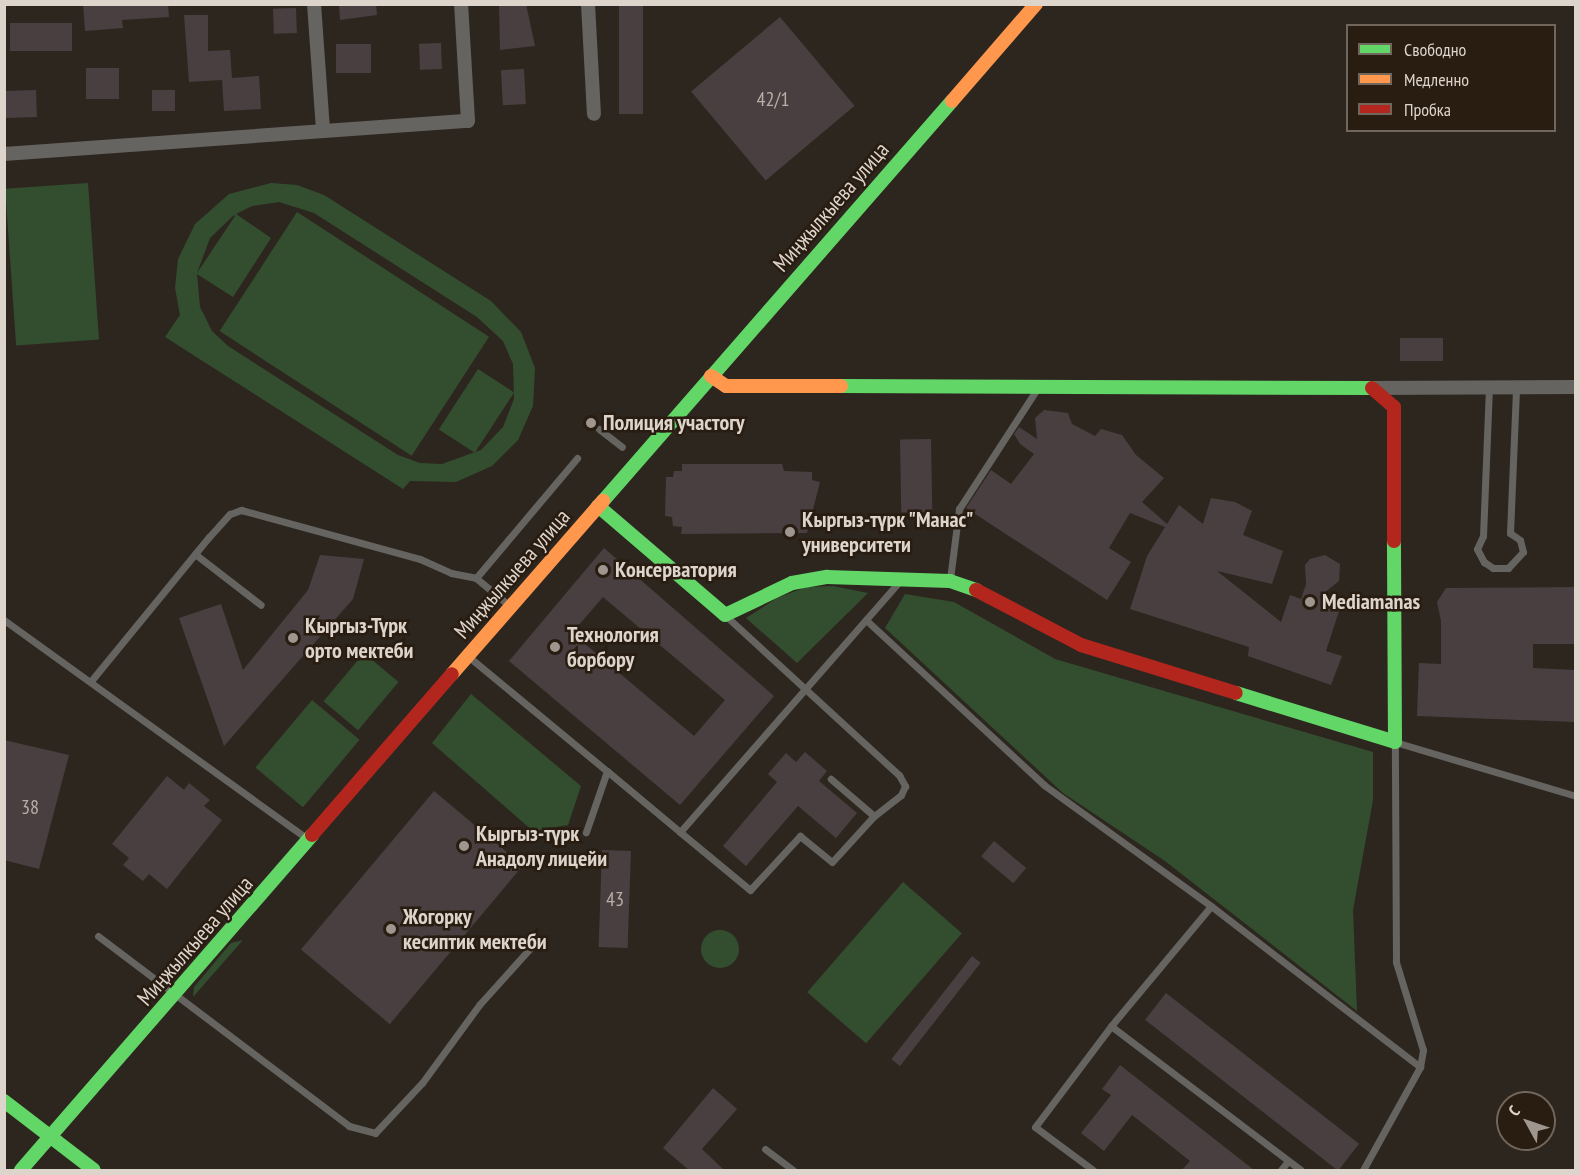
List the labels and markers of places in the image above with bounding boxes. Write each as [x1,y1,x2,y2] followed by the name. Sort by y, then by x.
[603,410,745,436] place label: Полиция участогу
[584,416,598,430] marker: Полиция участогу
[802,506,975,558] place label: Кыргыз-түрк "Манас" университети
[783,525,797,539] marker: Кыргыз-түрк "Манас" университети
[615,557,737,583] place label: Консерватория
[596,563,610,577] marker: Консерватория
[1322,589,1420,615] place label: Mediamanas
[1303,595,1317,609] marker: Mediamanas
[305,612,414,664] place label: Кыргыз-Түрк орто мектеби
[567,621,659,672] place label: Технология борбору
[286,631,300,645] marker: Кыргыз-Түрк орто мектеби
[548,640,562,654] marker: Технология борбору
[476,820,608,872] place label: Кыргыз-түрк Анадолу лицейи
[457,839,471,853] marker: Кыргыз-түрк Анадолу лицейи
[403,903,547,954] place label: Жогорку кесиптик мектеби
[384,922,398,936] marker: Жогорку кесиптик мектеби

